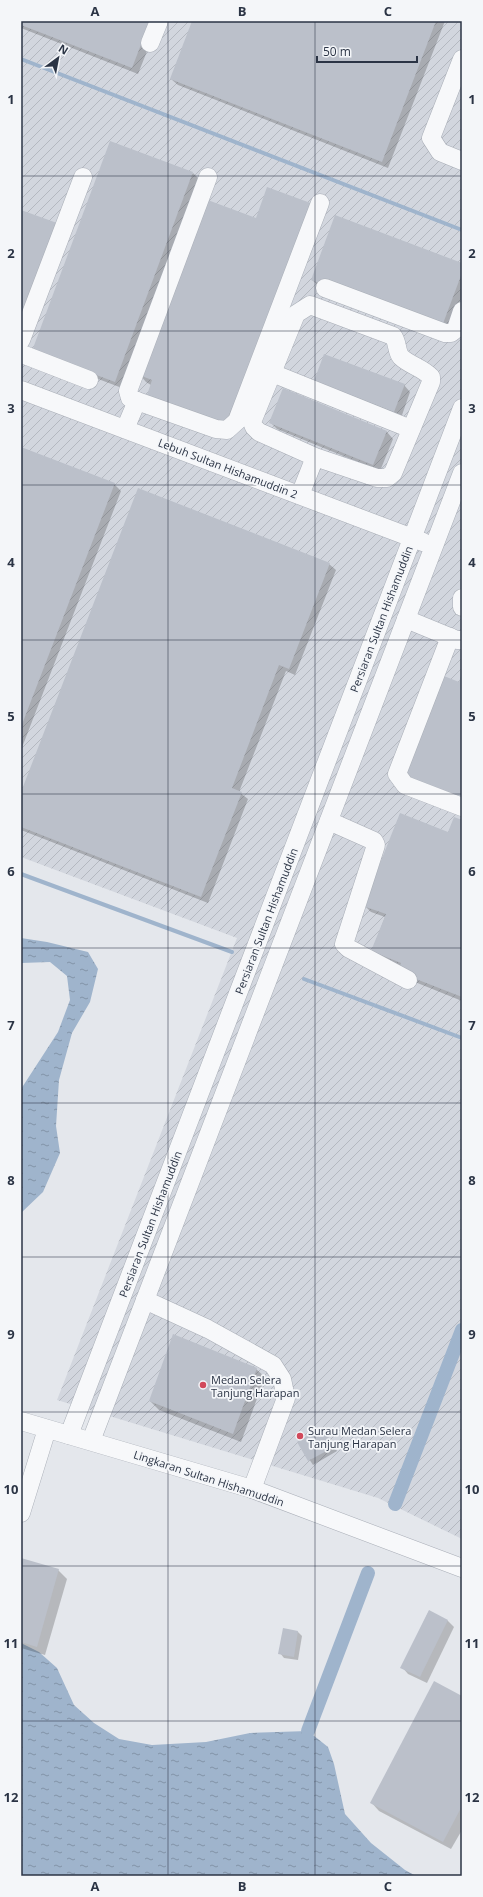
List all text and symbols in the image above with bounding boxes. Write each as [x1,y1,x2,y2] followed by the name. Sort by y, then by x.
[91,2,100,20] text: A
[238,2,247,20] text: B
[384,2,392,20] text: C
[38,38,78,78] north arrow
[317,38,417,64] scale bar
[56,40,71,58] text: N
[323,43,351,60] text: 50 m
[7,90,15,108] text: 1
[468,90,476,108] text: 1
[7,244,15,262] text: 2
[468,244,476,262] text: 2
[7,399,15,417] text: 3
[468,399,476,417] text: 3
[156,434,300,502] street label: Lebuh Sultan Hishamuddin 2
[346,544,416,694] street label: Persiaran Sultan Hishamuddin
[7,553,15,571] text: 4
[468,553,476,571] text: 4
[7,707,15,725] text: 5
[468,707,476,725] text: 5
[231,846,301,996] street label: Persiaran Sultan Hishamuddin
[7,862,15,880] text: 6
[468,862,476,880] text: 6
[7,1016,15,1034] text: 7
[468,1016,476,1034] text: 7
[115,1149,185,1299] street label: Persiaran Sultan Hishamuddin
[7,1171,15,1189] text: 8
[468,1171,476,1189] text: 8
[7,1325,15,1343] text: 9
[468,1325,476,1343] text: 9
[211,1372,299,1400] place label: Medan Selera Tanjung Harapan
[198,1380,208,1390] marker: Medan Selera Tanjung Harapan
[308,1423,411,1451] place label: Surau Medan Selera Tanjung Harapan
[295,1431,305,1441] marker: Surau Medan Selera Tanjung Harapan
[132,1447,286,1509] street label: Lingkaran Sultan Hishamuddin
[4,1480,18,1498] text: 10
[465,1480,479,1498] text: 10
[4,1634,18,1652] text: 11
[465,1634,479,1652] text: 11
[4,1788,19,1806] text: 12
[465,1788,480,1806] text: 12
[91,1877,100,1895] text: A
[238,1877,247,1895] text: B
[384,1877,392,1895] text: C

